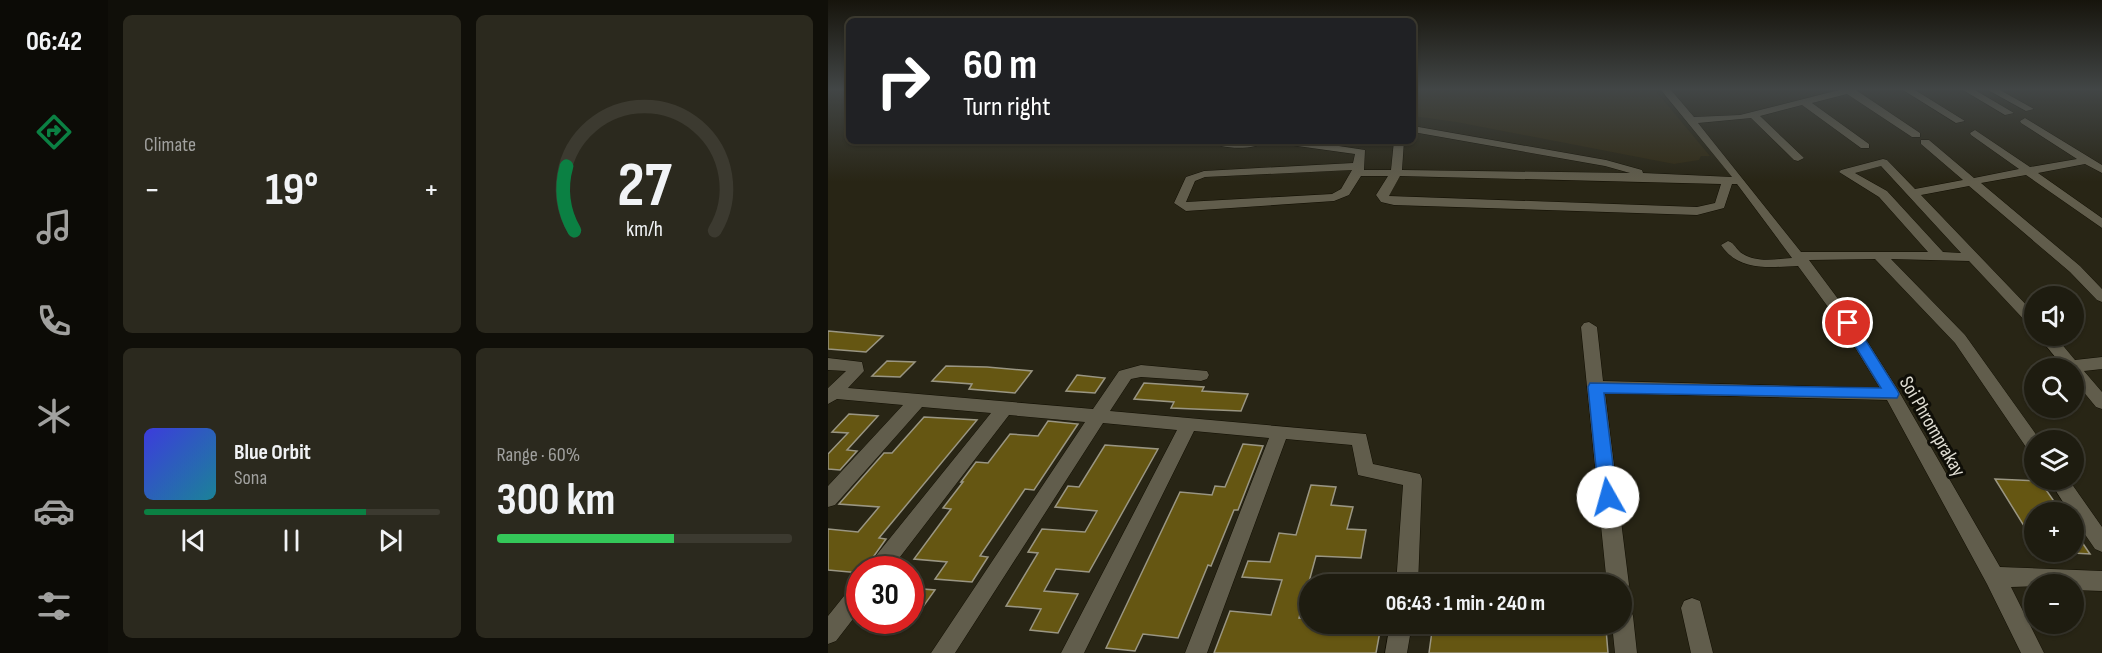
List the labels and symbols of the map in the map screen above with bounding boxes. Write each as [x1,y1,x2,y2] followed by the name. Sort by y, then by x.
[1822,297,1873,348] pin
[1894,372,1971,481] street label: Soi Phromprakay
[1576,465,1640,529] position arrow
[846,556,924,634] speed limit sign: 30

